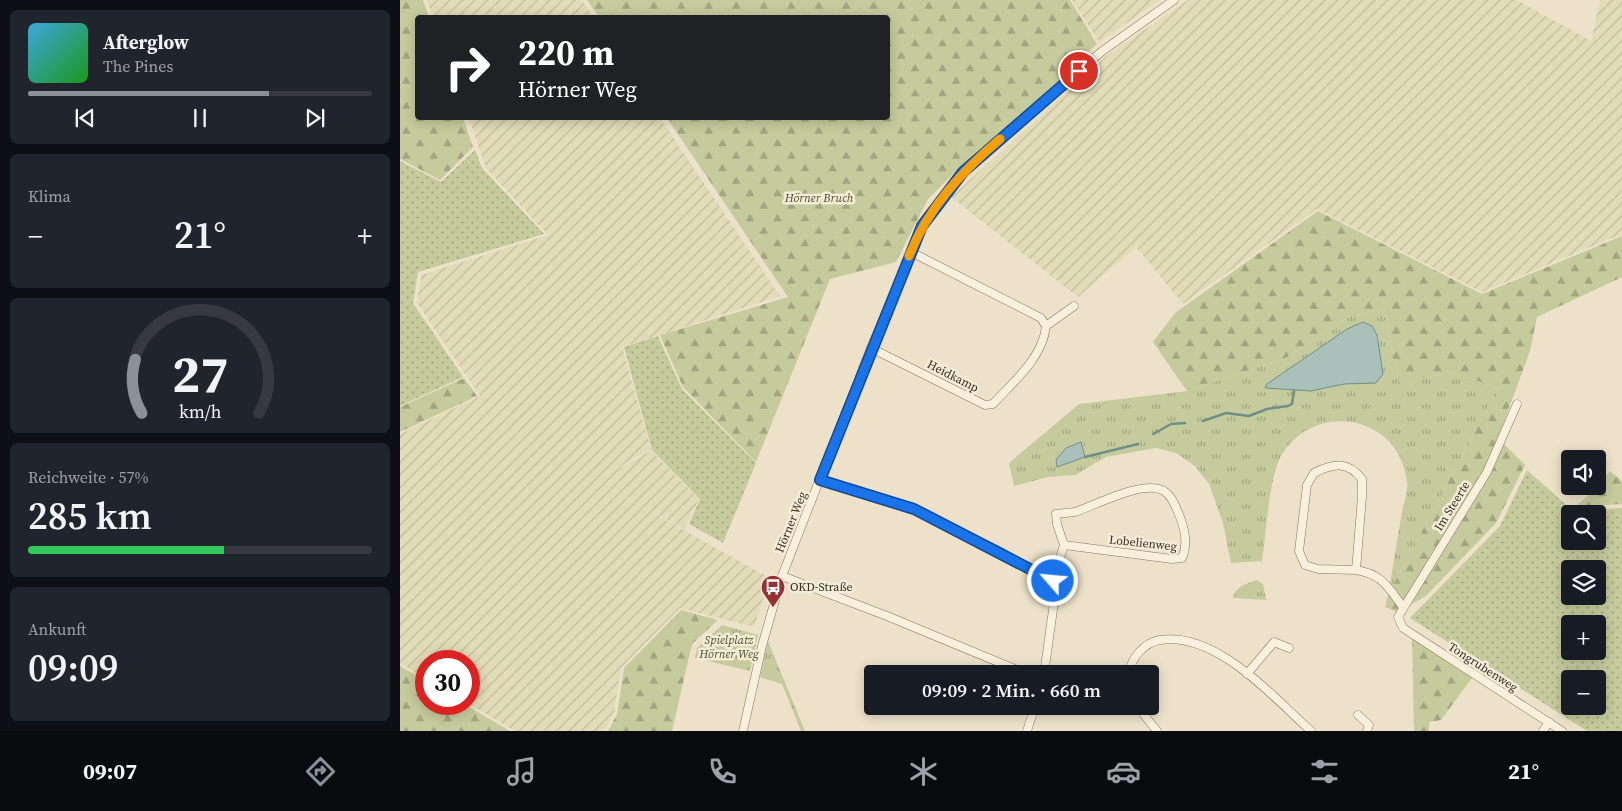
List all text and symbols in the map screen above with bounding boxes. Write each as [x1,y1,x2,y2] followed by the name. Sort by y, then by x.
[103,29,189,55] text: Afterglow
[518,29,614,77] text: 220 m
[435,35,500,100] icon: right
[1058,50,1100,92] pin
[103,55,173,77] text: The Pines
[1065,57,1093,85] icon: arrive
[518,74,637,104] text: Hörner Weg
[71,104,99,132] icon: previous
[186,104,214,132] icon: pause
[301,104,329,132] icon: next
[28,185,71,207] text: Klima
[784,190,854,206] park label: Hörner Bruch
[174,209,226,261] text: 21°
[28,217,43,255] text: −
[357,217,372,255] text: +
[172,338,228,409] text: 27
[924,356,982,396] street label: Heidkamp
[179,399,222,424] text: km/h
[1561,450,1606,715] map controls
[1561,450,1606,495] button: sound
[28,466,148,488] text: Reichweite · 57%
[1430,478,1474,534] street label: Im Steerte
[771,489,811,555] street label: Hörner Weg
[28,490,152,542] text: 285 km
[1561,505,1606,550] button: search
[1108,531,1178,555] street label: Lobelienweg
[1026,554,1078,606] position arrow
[1561,560,1606,605] button: layers
[760,574,786,608] bus stop icon: OKD-Straße
[790,579,853,595] place label: OKD-Straße
[1561,615,1606,660] button: +
[28,618,86,640] text: Ankunft
[698,632,760,662] park label: Spielplatz Hörner Weg
[1445,639,1521,695] street label: Tongrubenweg
[28,642,118,694] text: 09:09
[415,650,480,715] speed limit sign: 30
[1561,670,1606,715] button: −
[922,677,1101,703] text: 09:09 · 2 Min. · 660 m
[303,754,338,789] icon: directions
[504,754,539,789] icon: music
[705,754,740,789] icon: phone
[906,754,941,789] icon: climate
[1106,754,1141,789] icon: car
[1307,754,1342,789] icon: filters
[83,756,137,786] text: 09:07
[1508,756,1539,786] text: 21°

